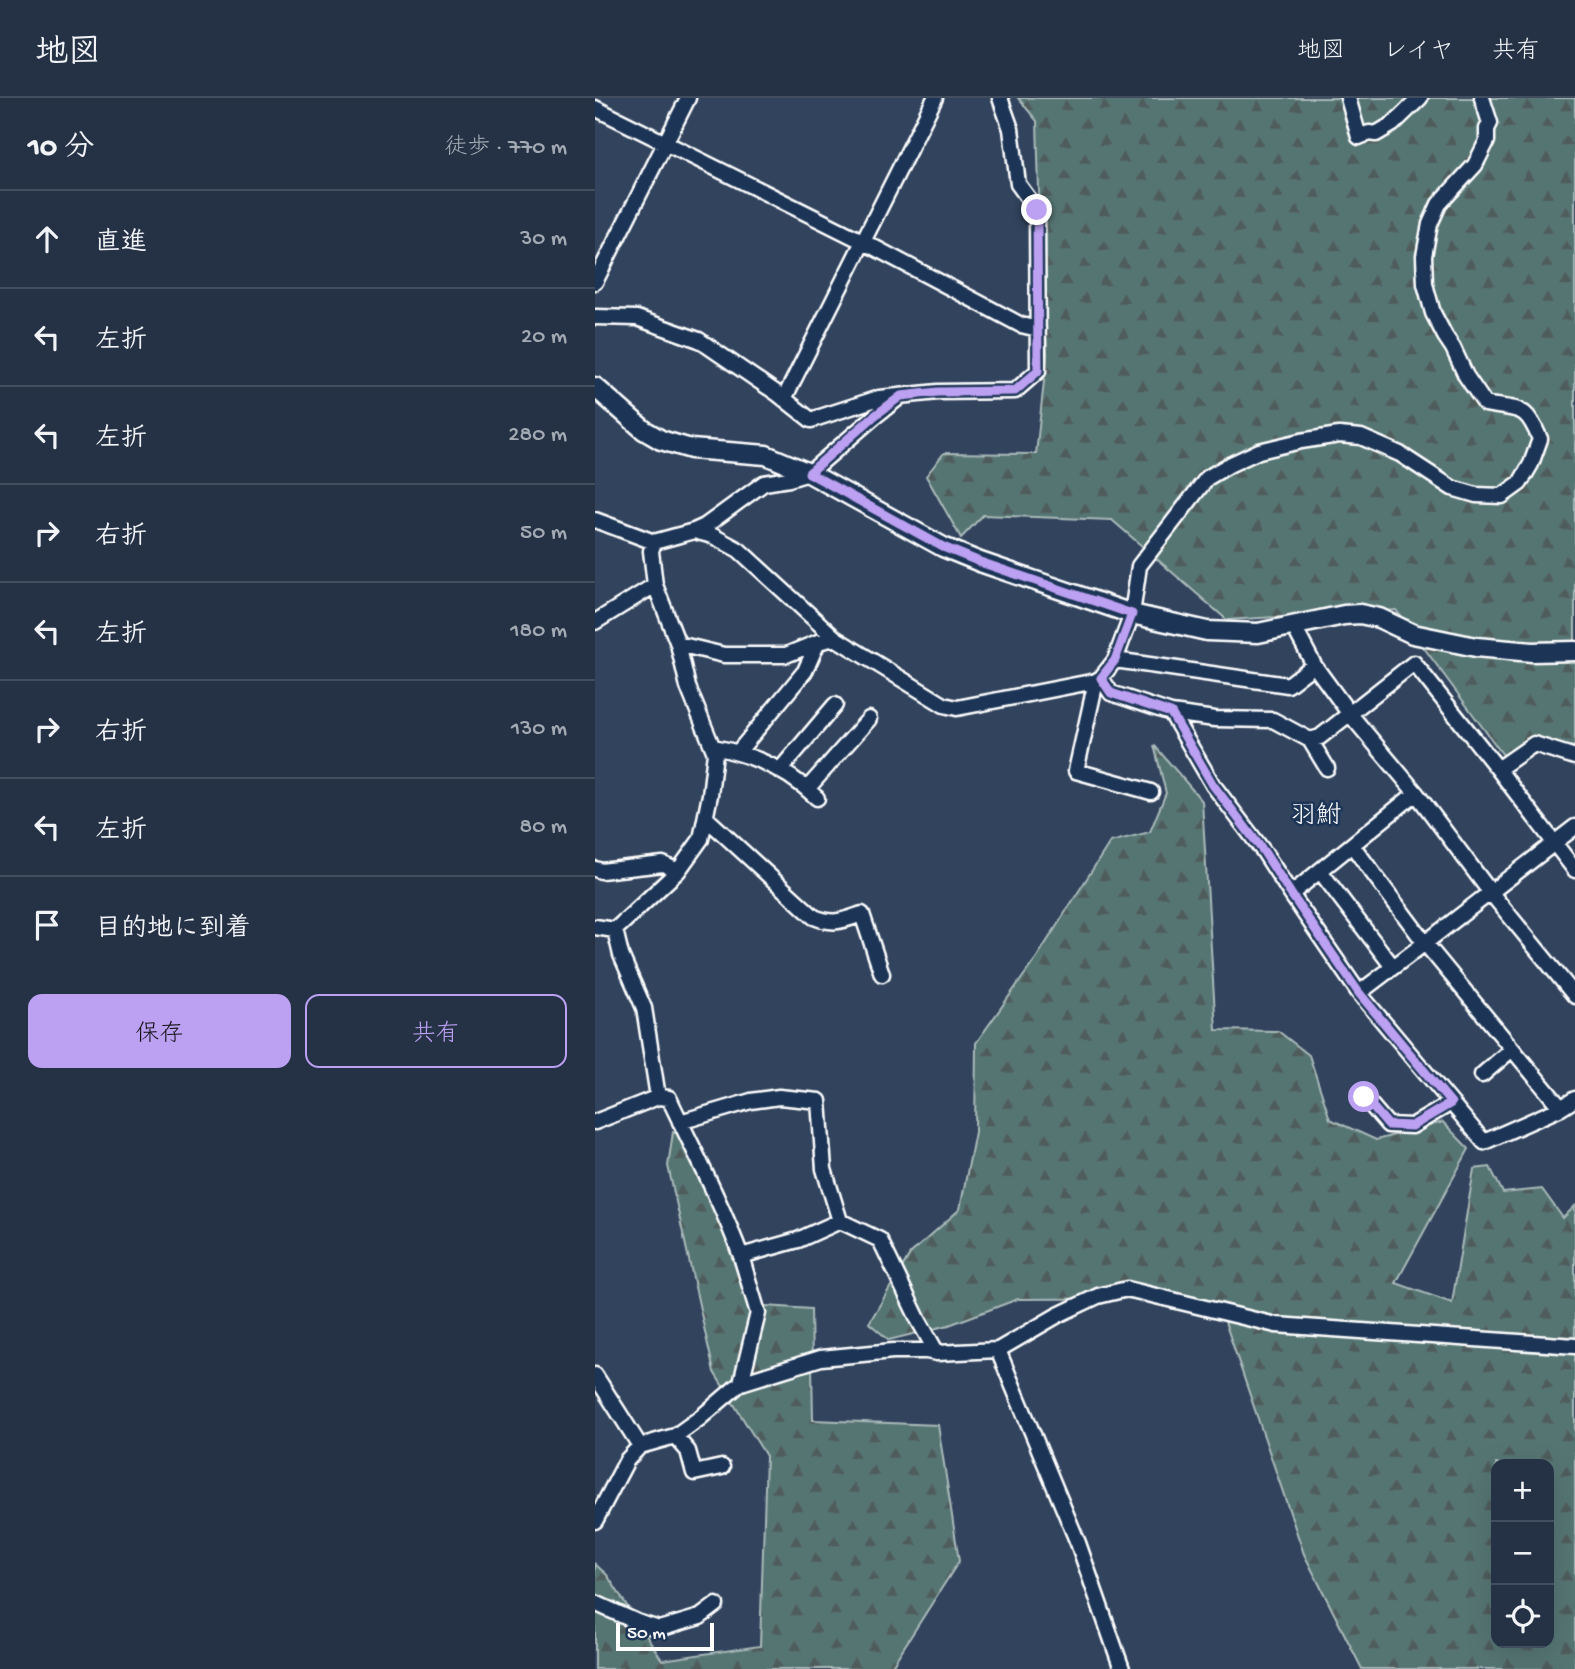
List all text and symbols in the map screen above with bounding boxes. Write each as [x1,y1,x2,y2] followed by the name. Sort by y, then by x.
[35,36,101,74] text: 地図
[1297,38,1345,67] text: 地図
[1383,38,1454,67] text: レイヤ
[1492,38,1540,67] text: 共有
[28,132,94,167] text: 10 分
[444,135,567,162] text: 徒歩 · 770 m
[1021,194,1052,225] route end
[28,220,66,258] icon: ahead
[520,226,567,253] text: 30 m
[95,229,147,260] text: 直進
[28,318,66,356] icon: left
[521,324,567,351] text: 20 m
[95,327,147,358] text: 左折
[28,416,66,454] icon: left
[508,422,567,449] text: 280 m
[95,425,147,456] text: 左折
[28,514,66,552] icon: right
[520,520,567,547] text: 50 m
[95,523,147,554] text: 右折
[28,612,66,650] icon: left
[510,618,567,645] text: 180 m
[95,621,147,652] text: 左折
[28,710,66,748] icon: right
[511,716,567,743] text: 130 m
[95,719,147,750] text: 右折
[1290,801,1342,833] district label: 羽鮒
[28,808,66,846] icon: left
[520,814,567,841] text: 80 m
[95,817,147,848] text: 左折
[28,906,66,944] icon: arrive
[95,915,251,946] text: 目的地に到着
[28,994,291,1068] button: 保存
[305,994,567,1068] button: 共有
[1348,1081,1379,1112] route start
[1491,1459,1554,1648] map controls
[1491,1459,1554,1522] button: +
[1491,1522,1554,1585] button: −
[1491,1585,1554,1648] button: locate
[616,1620,714,1652] scale bar
[627,1623,666,1646] text: 50 m

